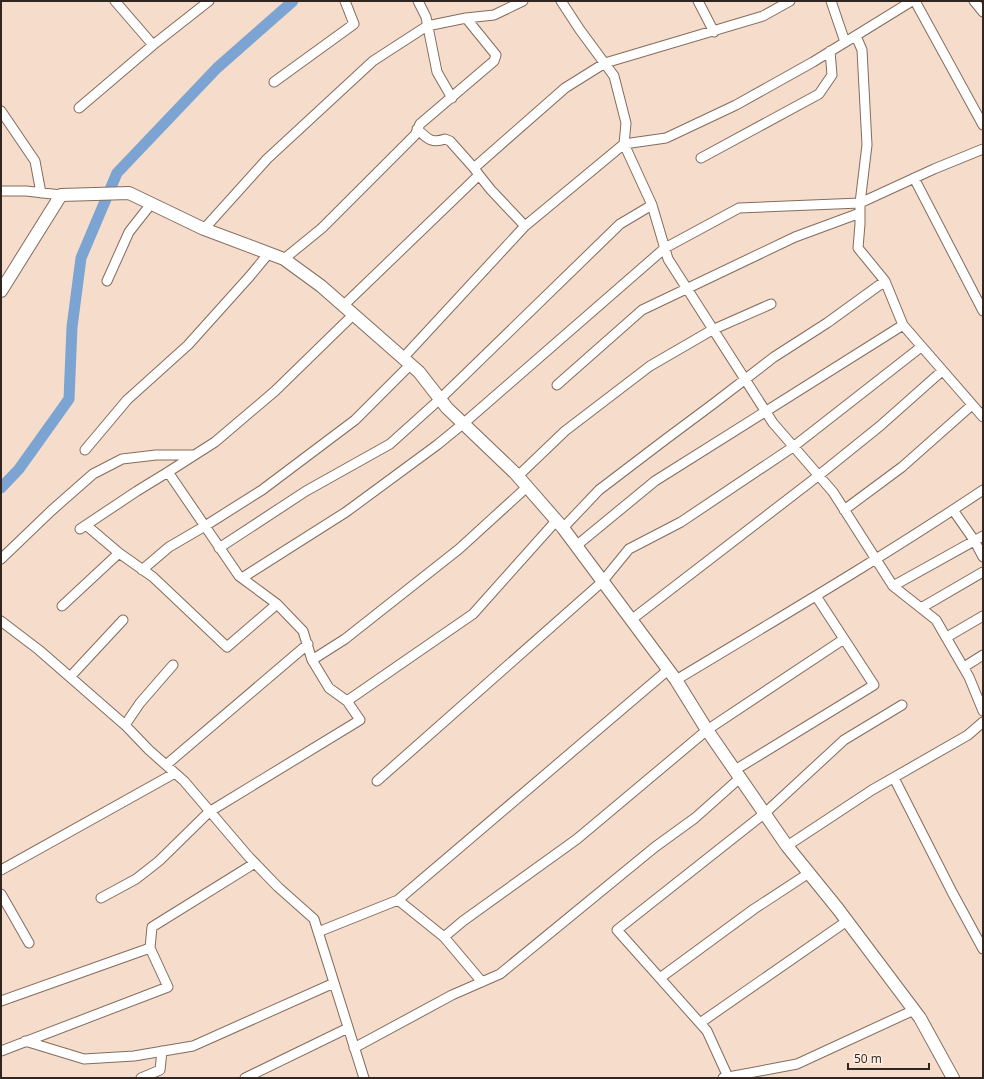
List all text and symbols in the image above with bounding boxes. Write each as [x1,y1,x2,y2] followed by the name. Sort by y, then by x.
[848,1045,929,1071] scale bar
[854,1050,882,1067] text: 50 m

